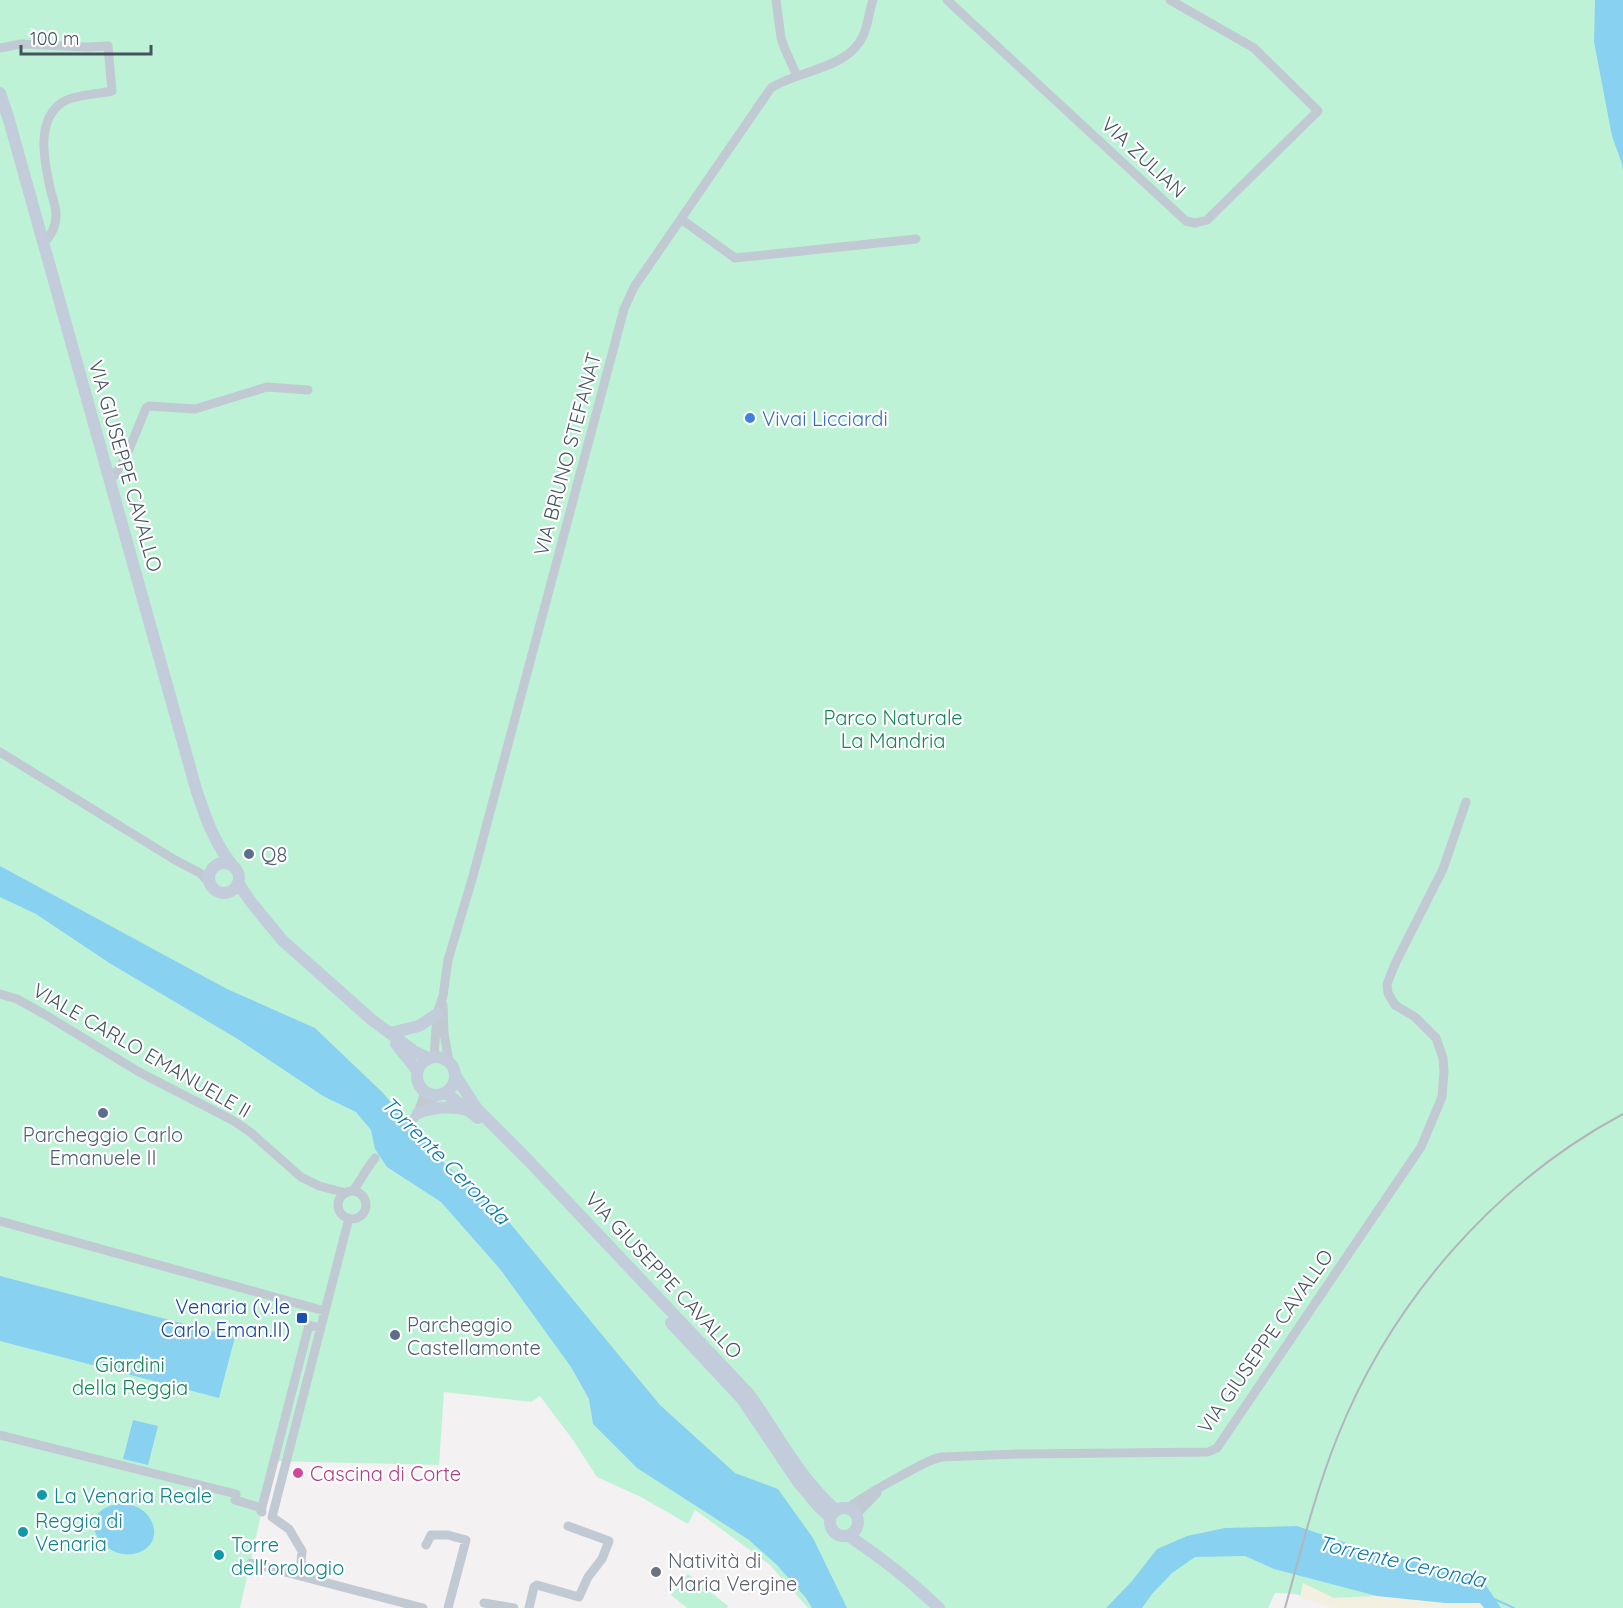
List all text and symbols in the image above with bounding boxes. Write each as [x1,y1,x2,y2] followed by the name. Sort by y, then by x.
[21,18,152,56] scale bar
[30,27,79,50] text: 100 m
[1096,111,1192,203] street label: VIA ZULIAN
[528,350,606,558] street label: VIA BRUNO STEFANAT
[84,357,168,575] street label: VIA GIUSEPPE CAVALLO
[762,406,888,431] place label: Vivai Licciardi
[743,411,757,425] marker: Vivai Licciardi
[823,705,963,753] park label: Parco Naturale La Mandria
[261,842,287,867] place label: Q8
[242,847,256,861] marker: Q8
[28,977,256,1123] street label: VIALE CARLO EMANUELE II
[376,1090,516,1230] water label: Torrente Ceronda
[96,1106,110,1120] marker: Parcheggio Carlo Emanuele II
[23,1122,183,1170] place label: Parcheggio Carlo Emanuele II
[580,1186,748,1364] street label: VIA GIUSEPPE CAVALLO
[1192,1244,1338,1438] street label: VIA GIUSEPPE CAVALLO
[161,1294,290,1342] place label: Venaria (v.le Carlo Eman.II)
[295,1311,309,1325] marker: Venaria (v.le Carlo Eman.II)
[407,1312,541,1360] place label: Parcheggio Castellamonte
[388,1328,402,1342] marker: Parcheggio Castellamonte
[72,1352,188,1400] park label: Giardini della Reggia
[310,1461,461,1486] place label: Cascina di Corte
[291,1466,305,1480] marker: Cascina di Corte
[54,1483,212,1508] place label: La Venaria Reale
[35,1488,49,1502] marker: La Venaria Reale
[35,1508,123,1556] place label: Reggia di Venaria
[16,1525,30,1539] marker: Reggia di Venaria
[1316,1529,1489,1593] water label: Torrente Ceronda
[231,1532,344,1580] place label: Torre dell'orologio
[212,1548,226,1562] marker: Torre dell'orologio
[668,1548,797,1596] place label: Natività di Maria Vergine
[649,1565,663,1579] marker: Natività di Maria Vergine

